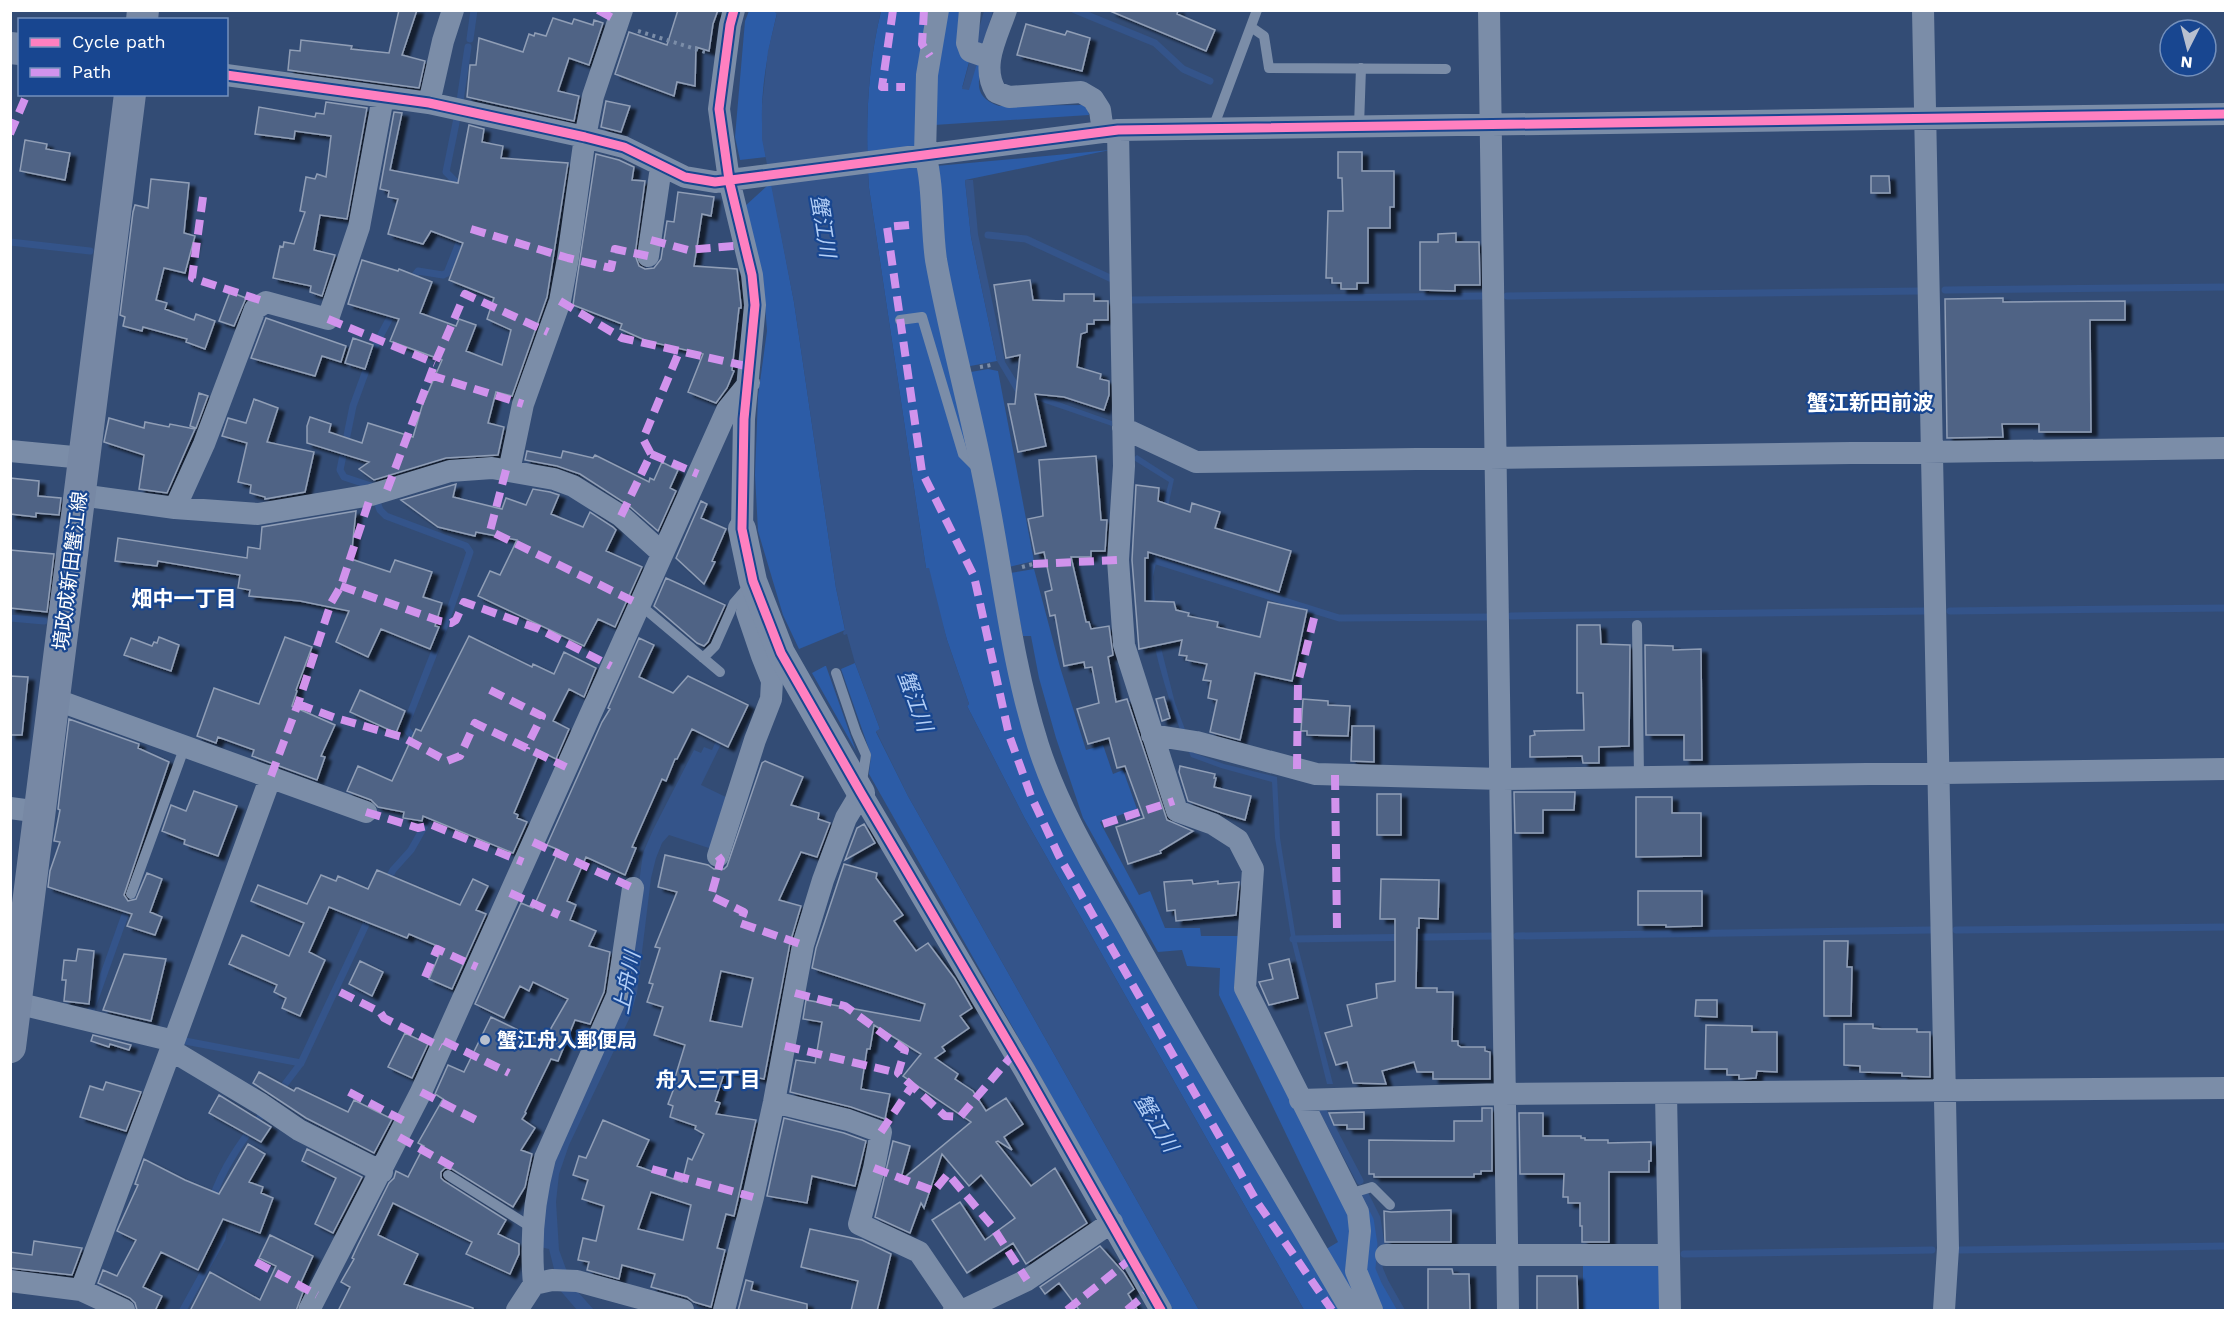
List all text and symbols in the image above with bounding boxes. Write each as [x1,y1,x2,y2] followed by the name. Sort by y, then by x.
[18,18,228,96] legend
[2158,18,2218,78] north arrow
[72,31,166,52] text: Cycle path
[2180,52,2193,72] text: N
[72,61,112,82] text: Path
[806,193,841,261] water label: 蟹江川
[1807,390,1933,415] district label: 蟹江新田前波
[48,490,92,652] street label: 境政成新田蟹江線
[132,586,237,611] district label: 畑中一丁目
[893,667,939,737] water label: 蟹江川
[608,948,645,1016] water label: 上舟川
[497,1028,637,1052] place label: 蟹江舟入郵便局
[478,1033,492,1047] marker: 蟹江舟入郵便局
[656,1067,761,1092] district label: 舟入三丁目
[1129,1089,1184,1158] water label: 蟹江川

